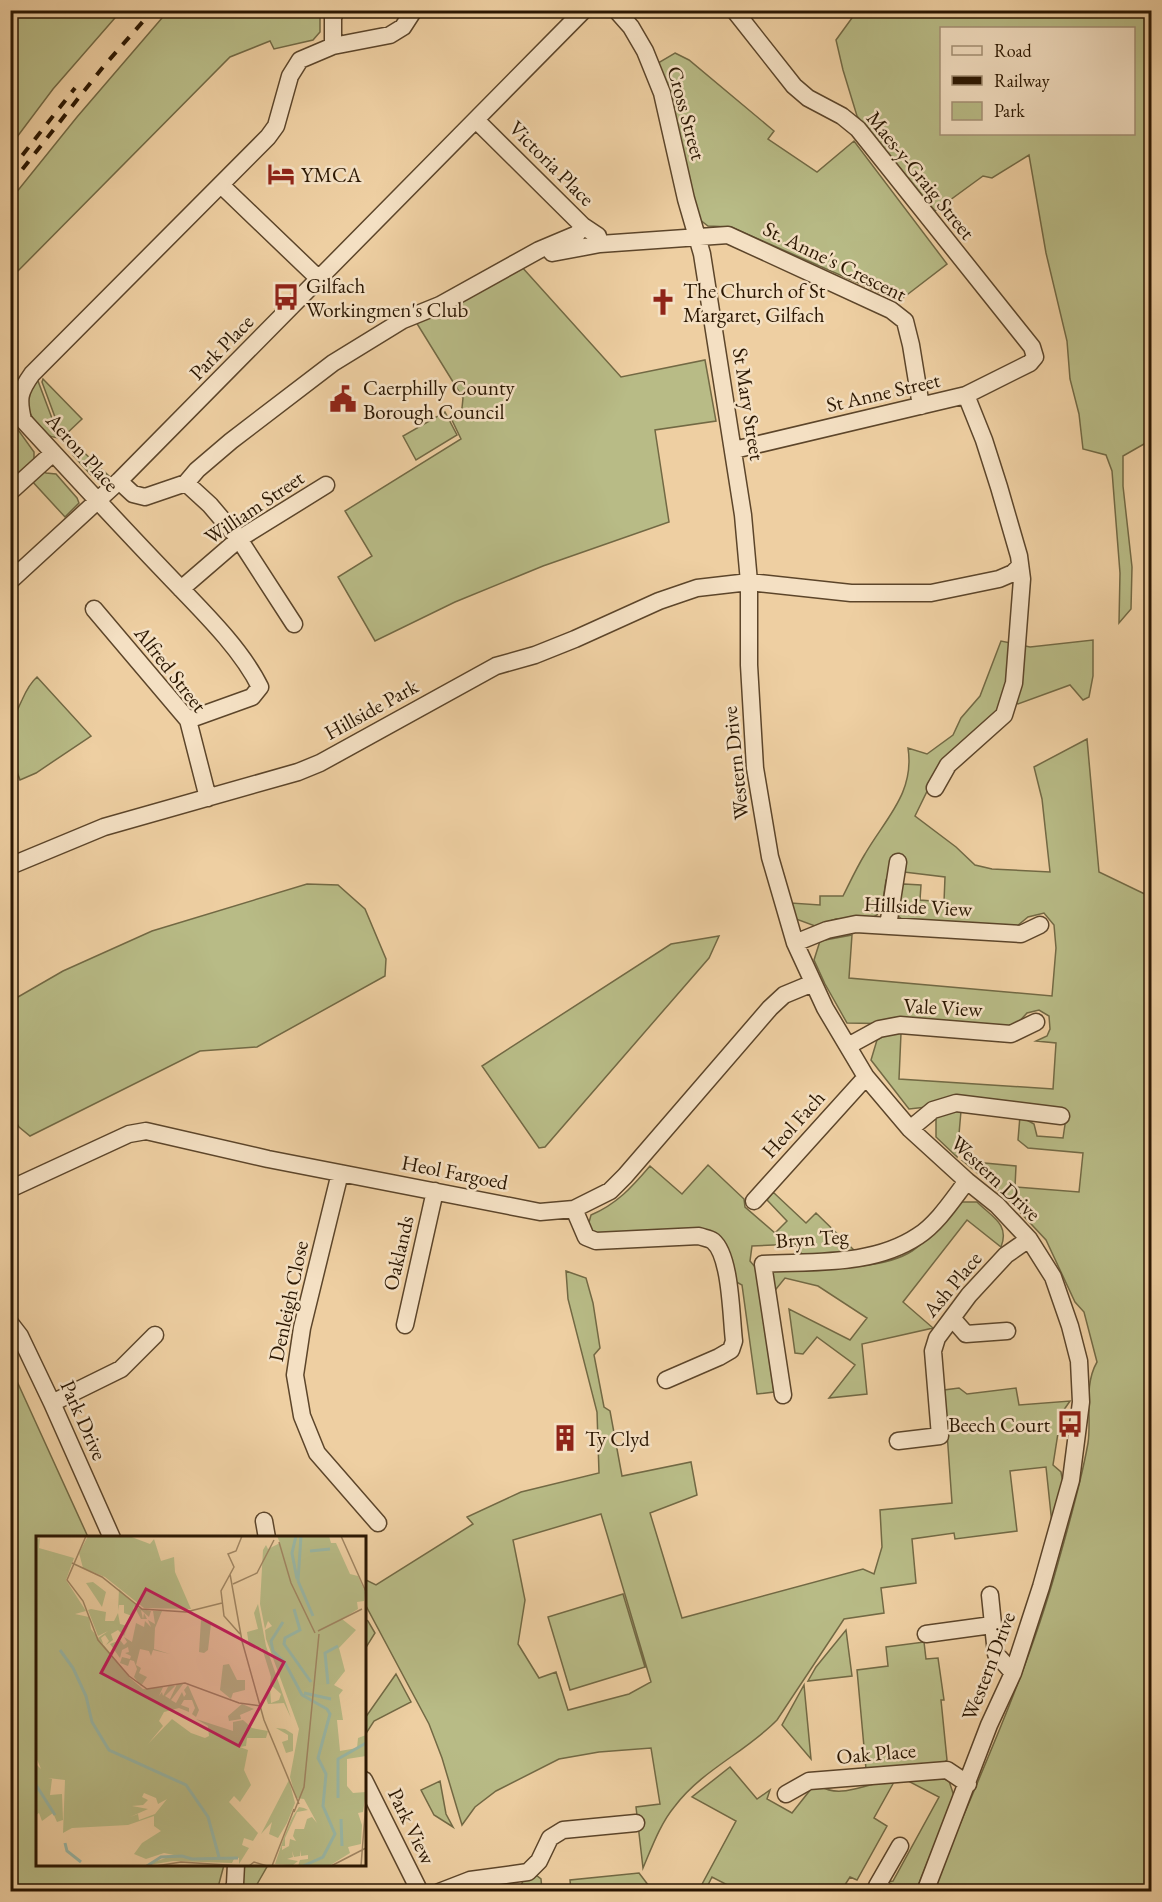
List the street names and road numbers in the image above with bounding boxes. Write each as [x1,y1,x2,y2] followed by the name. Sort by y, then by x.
[662,63,713,163] street label: Cross Street
[861,105,981,245] street label: Maes-y-Graig Street
[503,114,601,212] street label: Victoria Place
[759,215,912,308] street label: St. Anne's Crescent
[183,308,259,386] street label: Park Place
[727,346,771,463] street label: St Mary Street
[824,366,943,418] street label: St Anne Street
[40,406,125,497] street label: Aeron Place
[199,464,309,550] street label: William Street
[128,620,213,718] street label: Alfred Street
[319,672,424,746] street label: Hillside Park
[716,705,754,821] street label: Western Drive
[863,890,974,922] street label: Hillside View
[903,991,984,1023] street label: Vale View
[755,1084,831,1164] street label: Heol Fach
[945,1129,1047,1227] street label: Western Drive
[399,1148,511,1196] street label: Heol Fargoed
[376,1213,420,1293] street label: Oaklands
[775,1222,850,1254] street label: Bryn Teg
[262,1238,314,1364] street label: Denleigh Close
[916,1246,987,1323] street label: Ash Place
[54,1376,114,1464] street label: Park Drive
[955,1608,1021,1724] street label: Western Drive
[835,1736,917,1770] street label: Oak Place
[382,1783,442,1869] street label: Park View

